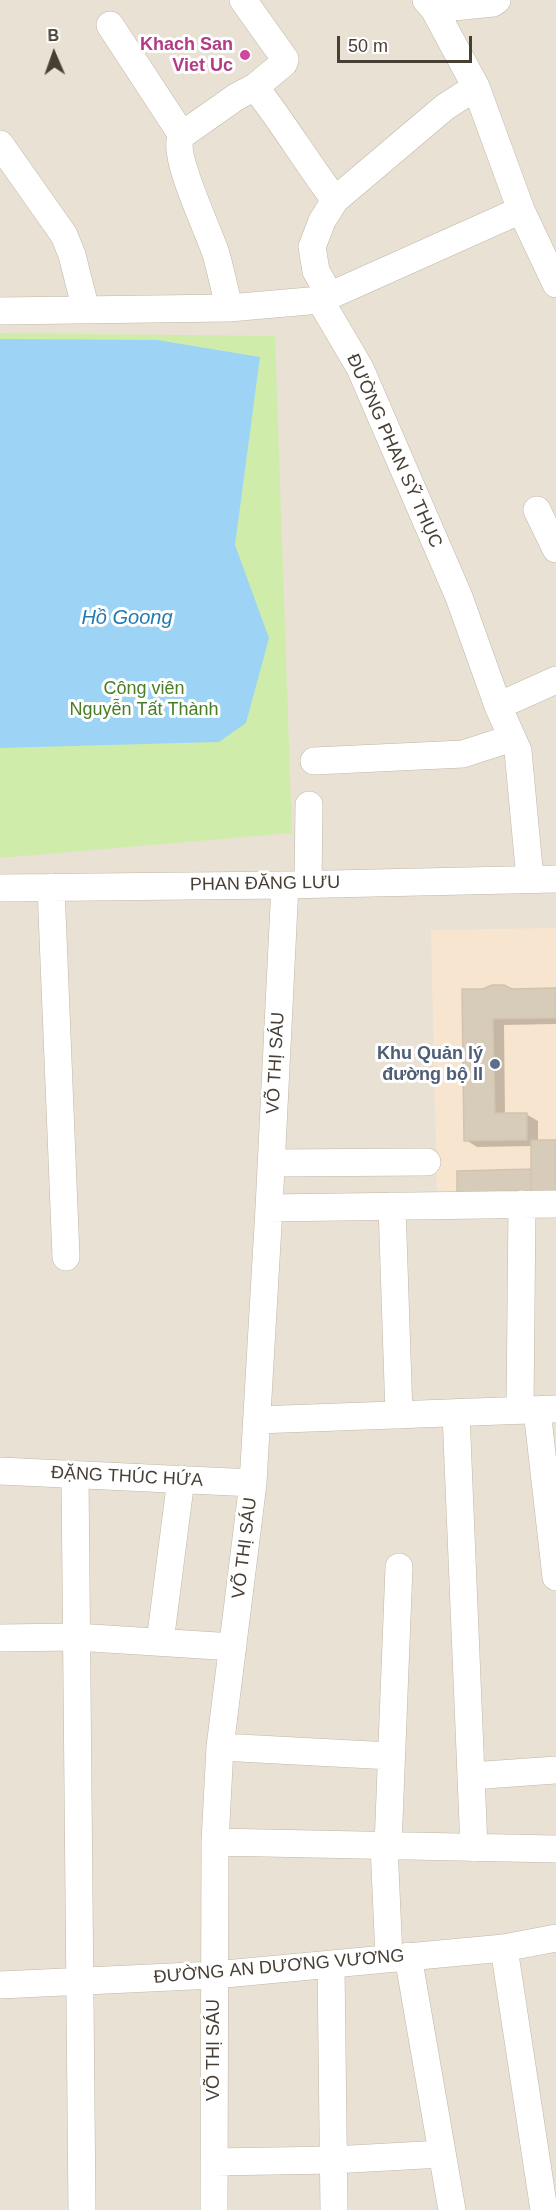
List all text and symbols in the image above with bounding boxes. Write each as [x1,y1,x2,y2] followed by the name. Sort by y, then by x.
[24,24,84,84] north arrow
[340,24,475,62] scale bar
[47,27,59,44] text: B
[140,34,233,76] place label: Khach San Viet Uc
[348,36,388,56] text: 50 m
[238,48,252,62] marker: Khach San Viet Uc
[341,351,447,551] street label: ĐƯỜNG PHAN SỸ THỤC
[81,606,173,630] water label: Hồ Goong
[69,678,219,720] park label: Công viên Nguyễn Tất Thành
[190,872,340,896] street label: PHAN ĐĂNG LƯU
[263,1011,289,1115] street label: VÕ THỊ SÁU
[377,1043,483,1086] place label: Khu Quản lý đường bộ II
[488,1057,502,1071] marker: Khu Quản lý đường bộ II
[50,1462,204,1492] street label: ĐẶNG THÚC HỨA
[228,1496,262,1600] street label: VÕ THỊ SÁU
[153,1945,405,1989] street label: ĐƯỜNG AN DƯƠNG VƯƠNG
[203,1999,225,2101] street label: VÕ THỊ SÁU

